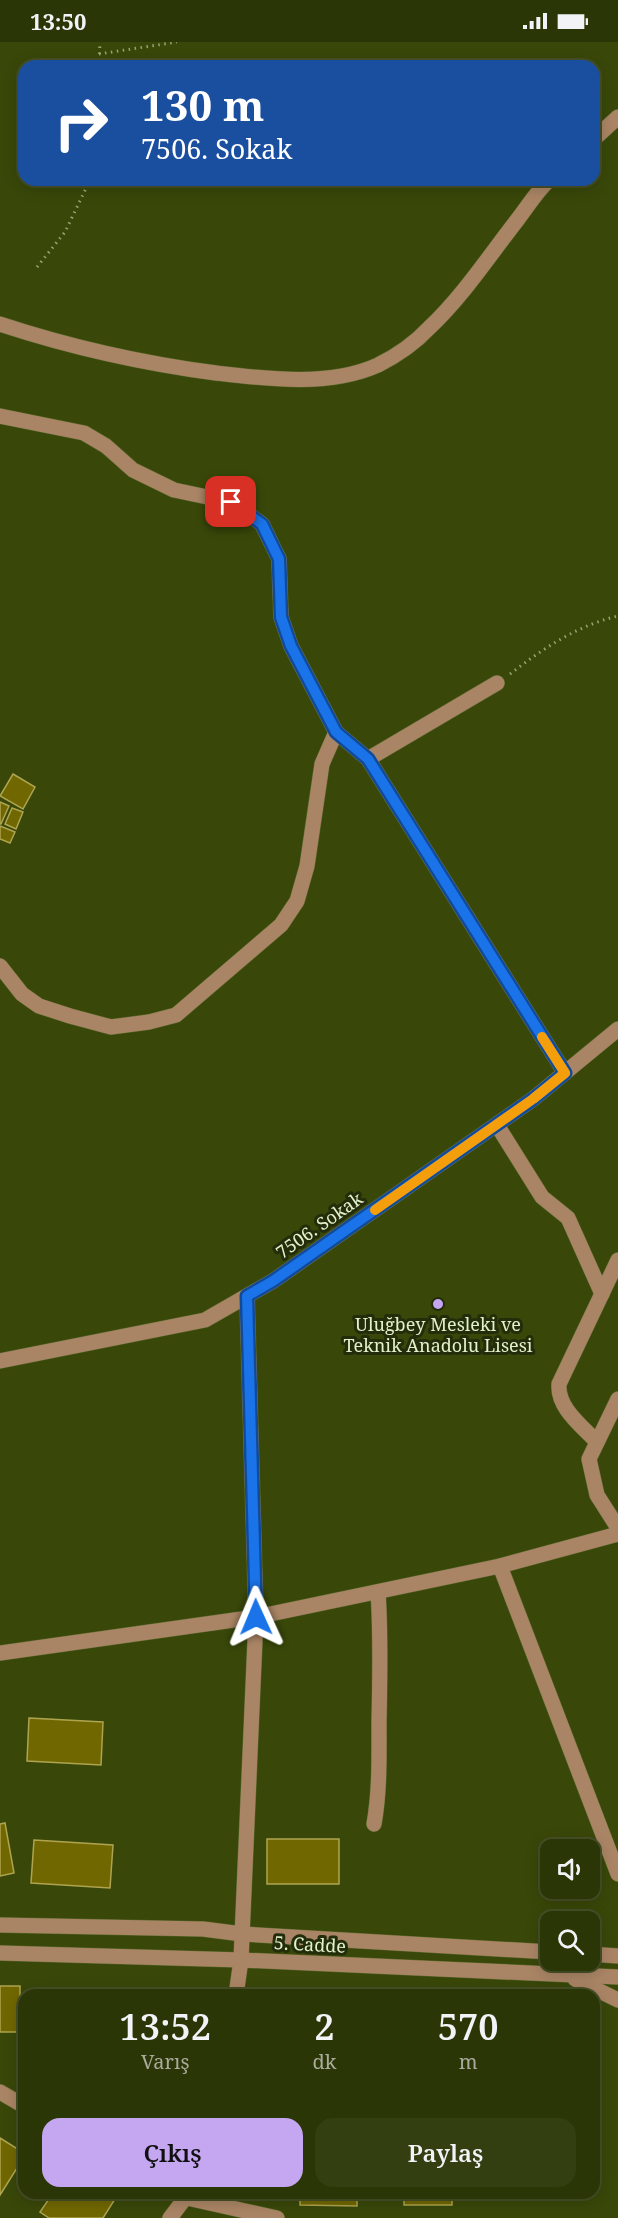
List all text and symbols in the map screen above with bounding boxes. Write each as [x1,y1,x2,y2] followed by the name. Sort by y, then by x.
[30,6,86,36] text: 13:50
[141,76,265,133] text: 130 m
[42,84,120,162] icon: right
[141,130,292,167] text: 7506. Sokak
[205,476,256,527] pin
[214,485,247,518] icon: arrive
[271,1186,368,1264] street label: 7506. Sokak
[431,1297,445,1311] marker: Uluğbey Mesleki ve Teknik Anadolu Lisesi
[343,1312,533,1357] place label: Uluğbey Mesleki ve Teknik Anadolu Lisesi
[224,1585,288,1649] position arrow
[540,1839,600,1971] map controls
[540,1839,600,1899] button: sound
[540,1911,600,1971] button: search
[273,1930,347,1958] street label: 5. Cadde
[119,2002,211,2051] text: 13:52
[314,2002,335,2051] text: 2
[438,2002,499,2051] text: 570
[141,2048,189,2075] text: Varış
[312,2048,336,2075] text: dk
[459,2048,478,2075] text: m
[42,2118,303,2187] button: Çıkış
[315,2118,576,2187] button: Paylaş

